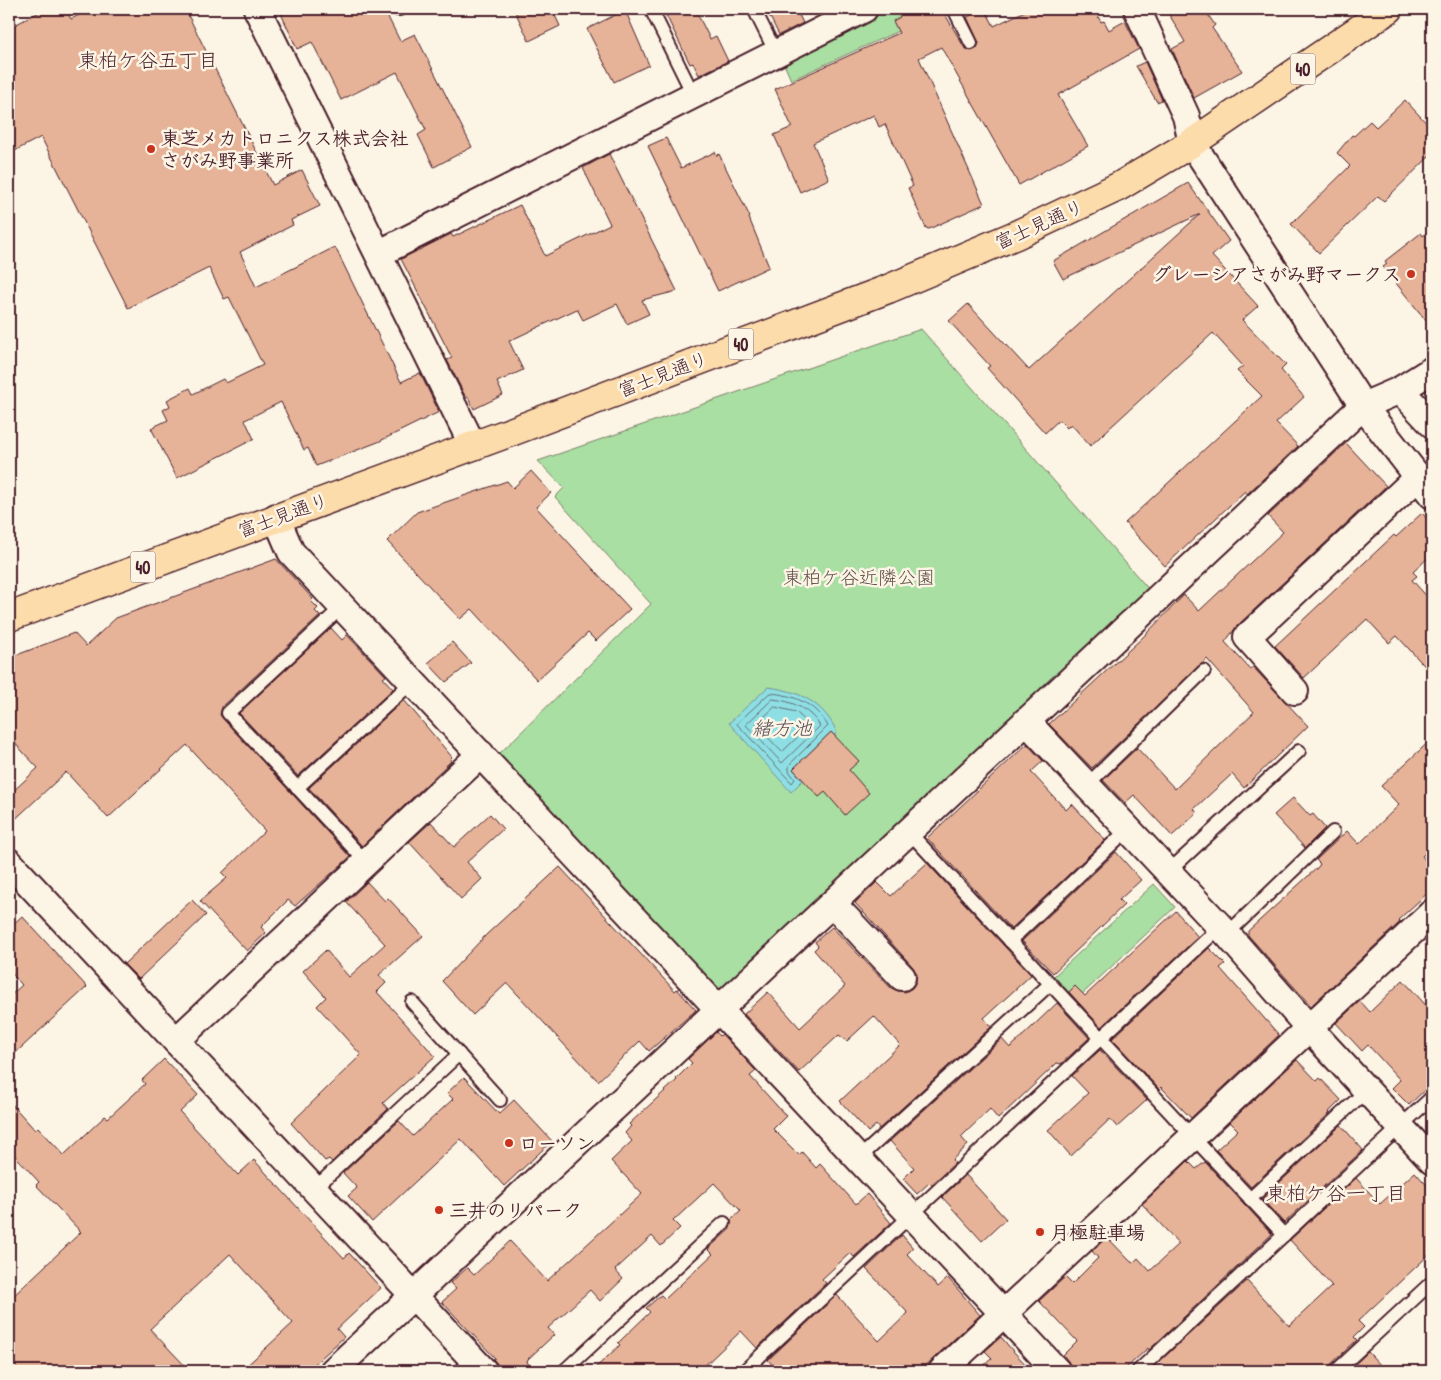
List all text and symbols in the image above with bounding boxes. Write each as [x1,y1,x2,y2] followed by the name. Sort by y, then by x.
[78,46,218,73] district label: 東柏ケ谷五丁目
[1290,54,1316,85] road number: 40
[161,125,408,173] place label: 東芝メカトロニクス株式会社 さがみ野事業所
[145,143,157,155] marker: 東芝メカトロニクス株式会社 さがみ野事業所
[990,193,1088,255] street label: 富士見通り
[1152,261,1401,287] place label: グレーシアさがみ野マークス
[1405,268,1417,280] marker: グレーシアさがみ野マークス
[728,328,754,359] road number: 40
[614,345,712,403] street label: 富士見通り
[234,487,332,543] street label: 富士見通り
[130,552,156,582] road number: 40
[783,564,935,590] park label: 東柏ケ谷近隣公園
[752,714,813,741] water label: 緒方池
[519,1130,595,1156] place label: ローソン
[503,1137,515,1149] marker: ローソン
[1266,1179,1406,1206] district label: 東柏ケ谷一丁目
[449,1197,582,1223] place label: 三井のリパーク
[433,1204,445,1216] marker: 三井のリパーク
[1050,1219,1145,1245] place label: 月極駐車場
[1034,1226,1046,1238] marker: 月極駐車場

